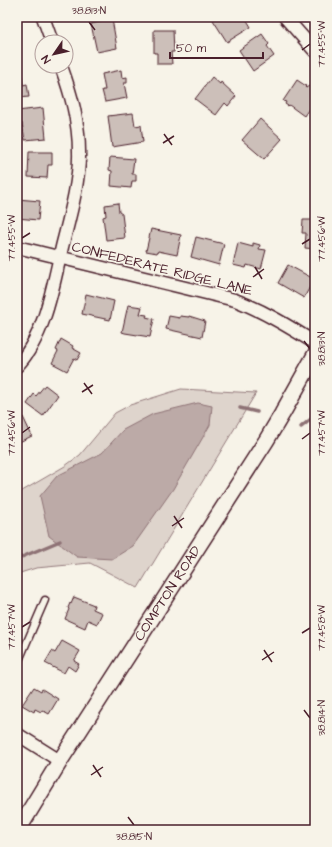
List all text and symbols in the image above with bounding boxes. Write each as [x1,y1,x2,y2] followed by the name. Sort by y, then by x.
[72,4,106,18] text: 38.813°N
[315,20,329,67] text: 77.455°W
[34,34,74,74] north arrow
[170,34,263,60] scale bar
[176,40,207,57] text: 50 m
[38,52,54,66] text: N
[5,214,19,261] text: 77.455°W
[315,216,329,262] text: 77.456°W
[70,237,255,301] street label: CONFEDERATE RIDGE LANE
[315,332,329,366] text: 38.813°N
[5,410,19,456] text: 77.456°W
[315,410,329,456] text: 77.457°W
[130,542,206,645] street label: COMPTON ROAD
[5,604,19,650] text: 77.457°W
[315,605,329,651] text: 77.458°W
[315,700,329,736] text: 38.814°N
[116,830,152,844] text: 38.815°N

